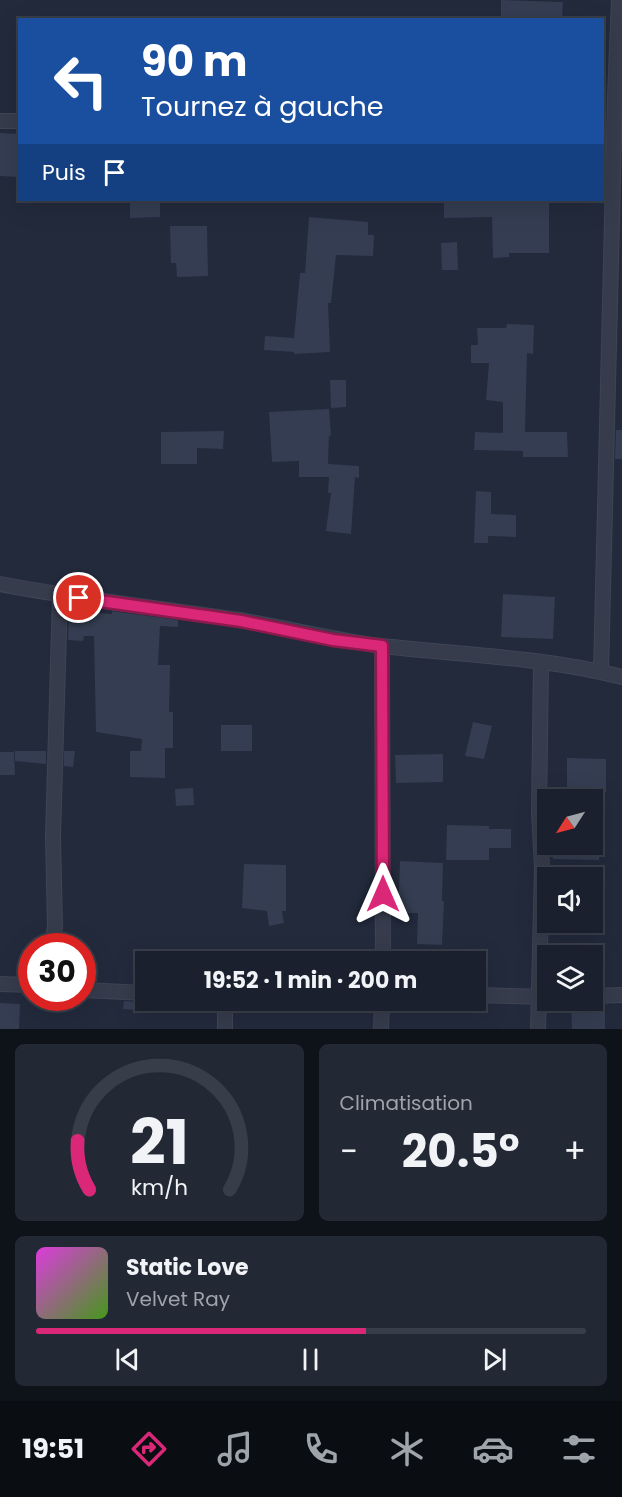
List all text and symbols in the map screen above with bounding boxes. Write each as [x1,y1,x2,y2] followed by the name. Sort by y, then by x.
[141,32,248,91] text: 90 m
[42,42,120,120] icon: left
[141,88,383,125] text: Tournez à gauche
[98,156,131,189] icon: arrive
[42,157,86,188] text: Puis
[53,572,104,623] pin
[62,581,95,614] icon: arrive
[537,789,603,855] north arrow
[537,789,603,1011] map controls
[351,862,415,926] position arrow
[537,867,603,933] button: sound
[18,933,96,1011] speed limit sign: 30
[537,945,603,1011] button: layers
[204,965,417,996] text: 19:52 · 1 min · 200 m
[340,1089,473,1117] text: Climatisation
[130,1098,189,1186] text: 21
[402,1120,519,1183] text: 20.5°
[340,1128,358,1175] text: −
[563,1128,586,1175] text: +
[131,1172,188,1203] text: km/h
[126,1252,249,1283] text: Static Love
[126,1285,230,1313] text: Velvet Ray
[111,1343,144,1376] icon: previous
[294,1343,327,1376] icon: pause
[478,1343,511,1376] icon: next
[128,1428,170,1470] icon: directions
[214,1428,256,1470] icon: music
[300,1428,342,1470] icon: phone
[386,1428,428,1470] icon: climate
[472,1428,514,1470] icon: car
[558,1428,600,1470] icon: filters
[22,1430,84,1467] text: 19:51

